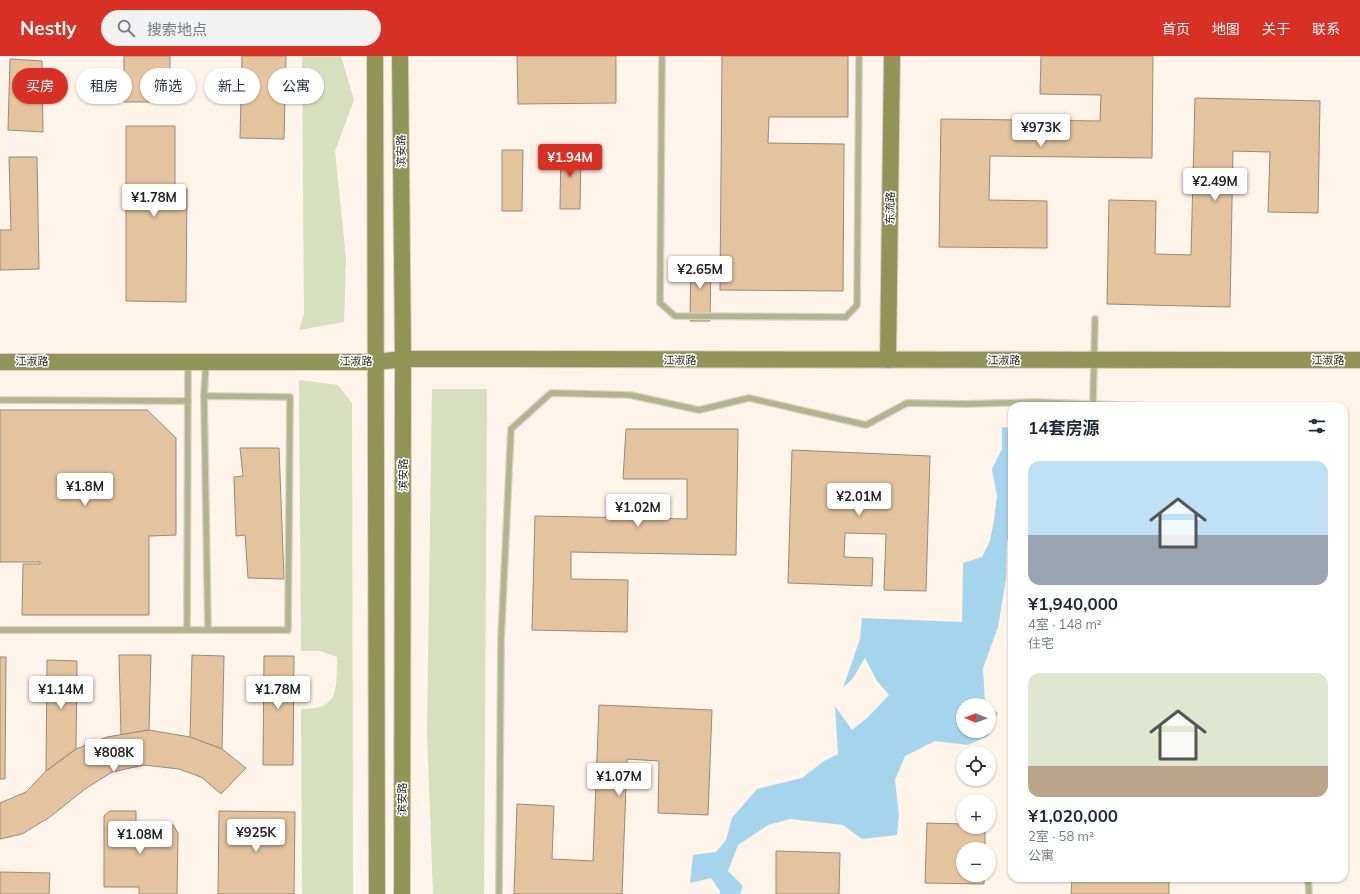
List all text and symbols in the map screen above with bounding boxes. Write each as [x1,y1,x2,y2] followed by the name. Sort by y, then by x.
[101,10,381,46] search box
[20,16,77,40] text: Nestly
[115,17,137,39] icon: search
[147,20,207,39] text: 搜索地点
[1162,20,1190,38] text: 首页
[1212,20,1240,38] text: 地图
[1262,20,1290,38] text: 关于
[1312,20,1340,38] text: 联系
[12,68,68,104] chip: 买房
[76,68,132,104] chip: 租房
[140,68,196,104] chip: 筛选
[204,68,260,104] chip: 新上
[268,68,324,104] chip: 公寓
[1013,114,1069,148] pin: ¥973K
[1021,119,1061,135] text: ¥973K
[394,134,408,168] street label: 滨安路
[537,144,603,178] pin: ¥1.94M
[547,149,593,165] text: ¥1.94M
[1182,168,1248,202] pin: ¥2.49M
[1192,173,1238,189] text: ¥2.49M
[121,184,187,218] pin: ¥1.78M
[131,189,177,205] text: ¥1.78M
[883,191,897,225] street label: 东流路
[667,256,733,290] pin: ¥2.65M
[677,261,723,277] text: ¥2.65M
[664,353,697,367] street label: 江淑路
[988,353,1021,367] street label: 江淑路
[1312,353,1345,367] street label: 江淑路
[16,354,49,368] street label: 江淑路
[340,354,373,368] street label: 江淑路
[1306,415,1328,437] icon: filters
[1028,417,1099,438] text: 14套房源
[396,459,410,492] street label: 滨安路
[57,473,113,507] pin: ¥1.8M
[66,478,104,494] text: ¥1.8M
[826,483,892,517] pin: ¥2.01M
[1142,487,1214,559] icon: home
[836,488,882,504] text: ¥2.01M
[605,494,671,528] pin: ¥1.02M
[615,499,661,515] text: ¥1.02M
[1028,593,1118,614] text: ¥1,940,000
[1028,616,1102,632] text: 4室 · 148 m²
[1028,635,1054,651] text: 住宅
[28,676,94,710] pin: ¥1.14M
[245,676,311,710] pin: ¥1.78M
[38,681,84,697] text: ¥1.14M
[255,681,301,697] text: ¥1.78M
[956,698,996,738] north arrow
[956,698,996,882] map controls
[1142,699,1214,771] icon: home
[86,739,142,773] pin: ¥808K
[94,744,134,760] text: ¥808K
[956,746,996,786] button: locate
[586,763,652,797] pin: ¥1.07M
[596,768,642,784] text: ¥1.07M
[395,783,409,816] street label: 滨安路
[956,794,996,834] button: +
[1028,805,1118,826] text: ¥1,020,000
[228,819,284,853] pin: ¥925K
[107,821,173,855] pin: ¥1.08M
[236,824,276,840] text: ¥925K
[117,826,163,842] text: ¥1.08M
[1028,828,1094,844] text: 2室 · 58 m²
[956,842,996,882] button: −
[1028,847,1054,863] text: 公寓

